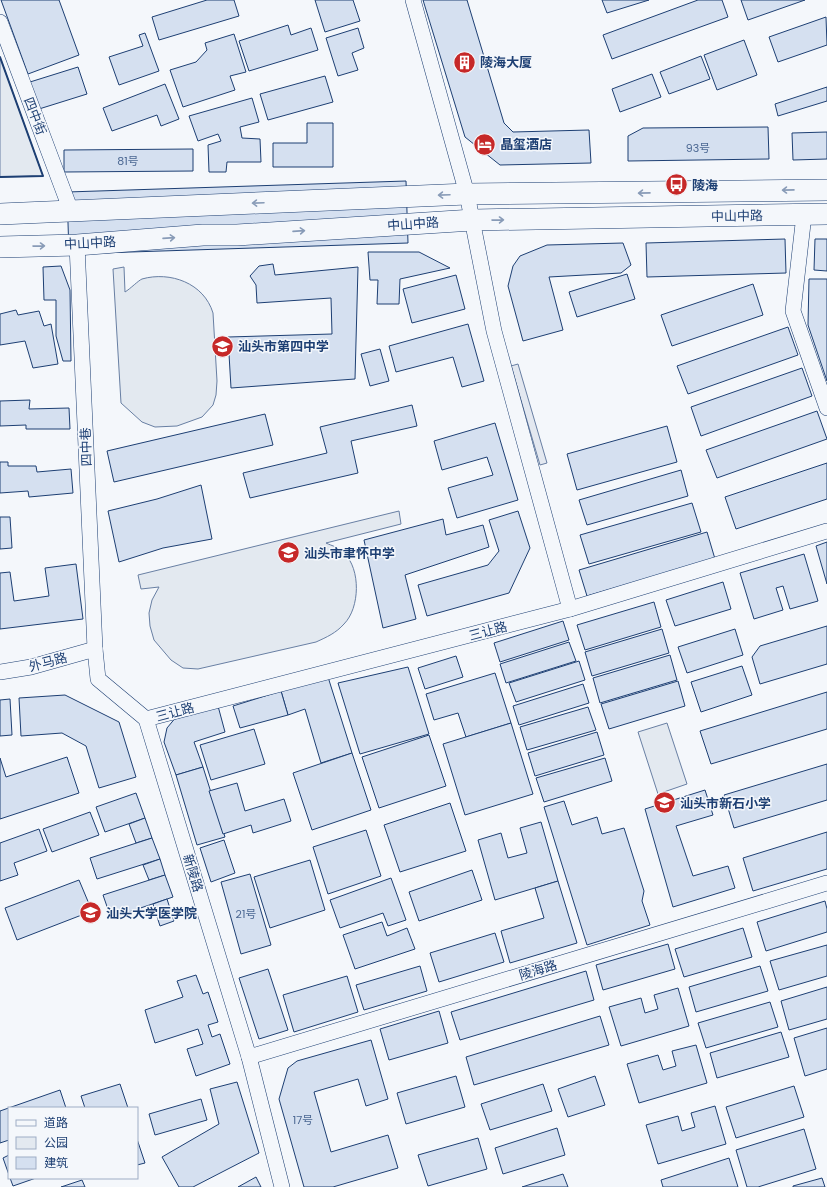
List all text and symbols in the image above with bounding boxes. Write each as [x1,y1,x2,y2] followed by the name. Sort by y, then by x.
[451,49,477,75] building icon: 陵海大厦
[480,53,532,72] place label: 陵海大厦
[19,94,51,138] street label: 四中街
[472,131,498,157] hotel icon: 晶玺酒店
[500,135,552,154] place label: 晶玺酒店
[686,140,710,156] house number: 93号
[117,153,139,169] house number: 81号
[663,172,689,198] bus stop icon: 陵海
[692,176,718,195] place label: 陵海
[782,187,795,194] one-way arrow
[638,189,651,197] one-way arrow
[438,192,451,199] one-way arrow
[252,199,265,207] one-way arrow
[711,206,763,226] street label: 中山中路
[386,213,440,235] street label: 中山中路
[491,216,504,224] one-way arrow
[292,227,305,234] one-way arrow
[64,232,116,254] street label: 中山中路
[162,234,175,241] one-way arrow
[32,242,45,249] one-way arrow
[210,333,236,359] school or university icon: 汕头市第四中学
[238,337,329,356] place label: 汕头市第四中学
[76,427,96,467] street label: 四中巷
[275,540,301,566] school or university icon: 汕头市聿怀中学
[304,544,395,563] place label: 汕头市聿怀中学
[467,617,509,645] street label: 三让路
[27,648,69,676] street label: 外马路
[154,698,196,726] street label: 三让路
[652,790,678,816] school or university icon: 汕头市新石小学
[680,794,771,813] place label: 汕头市新石小学
[178,852,208,894] street label: 新陵路
[78,900,104,926] school or university icon: 汕头大学医学院
[106,904,197,923] place label: 汕头大学医学院
[236,906,256,922] house number: 21号
[517,955,559,985] street label: 陵海路
[8,1107,138,1179] legend
[293,1112,313,1128] house number: 17号
[44,1114,68,1131] text: 道路
[44,1134,68,1151] text: 公园
[44,1154,68,1171] text: 建筑

